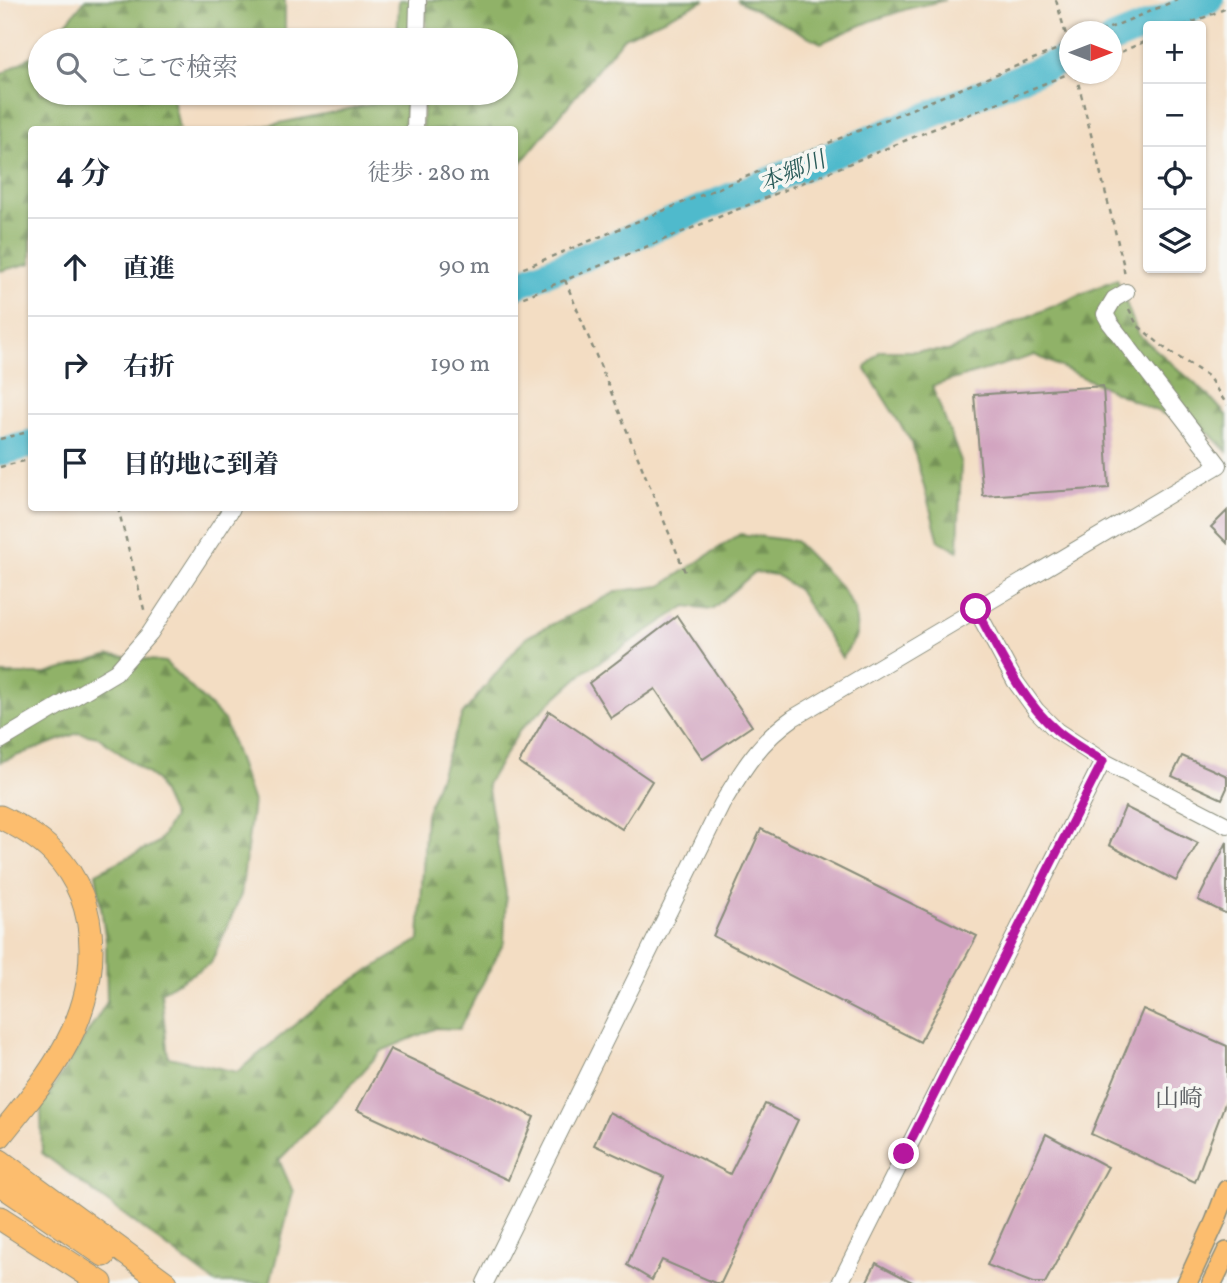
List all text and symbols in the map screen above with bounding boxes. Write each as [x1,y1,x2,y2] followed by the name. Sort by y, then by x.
[1059,21,1122,84] north arrow
[1143,21,1206,273] map controls
[1143,21,1206,84] button: +
[28,28,518,105] search box
[52,48,90,86] icon: search
[108,51,238,87] text: ここで検索
[1143,84,1206,147] button: −
[755,144,834,201] water label: 本郷川
[1143,147,1206,210] button: locate
[56,154,110,196] text: 4 分
[367,158,490,190] text: 徒歩 · 280 m
[1143,210,1206,273] button: layers
[56,248,94,286] icon: ahead
[439,251,490,283] text: 90 m
[123,252,175,288] text: 直進
[56,346,94,384] icon: right
[430,349,490,381] text: 190 m
[123,350,175,386] text: 右折
[56,444,94,482] icon: arrive
[123,448,279,484] text: 目的地に到着
[960,593,991,624] route start
[1155,1083,1203,1117] district label: 山崎
[888,1138,919,1169] route end

